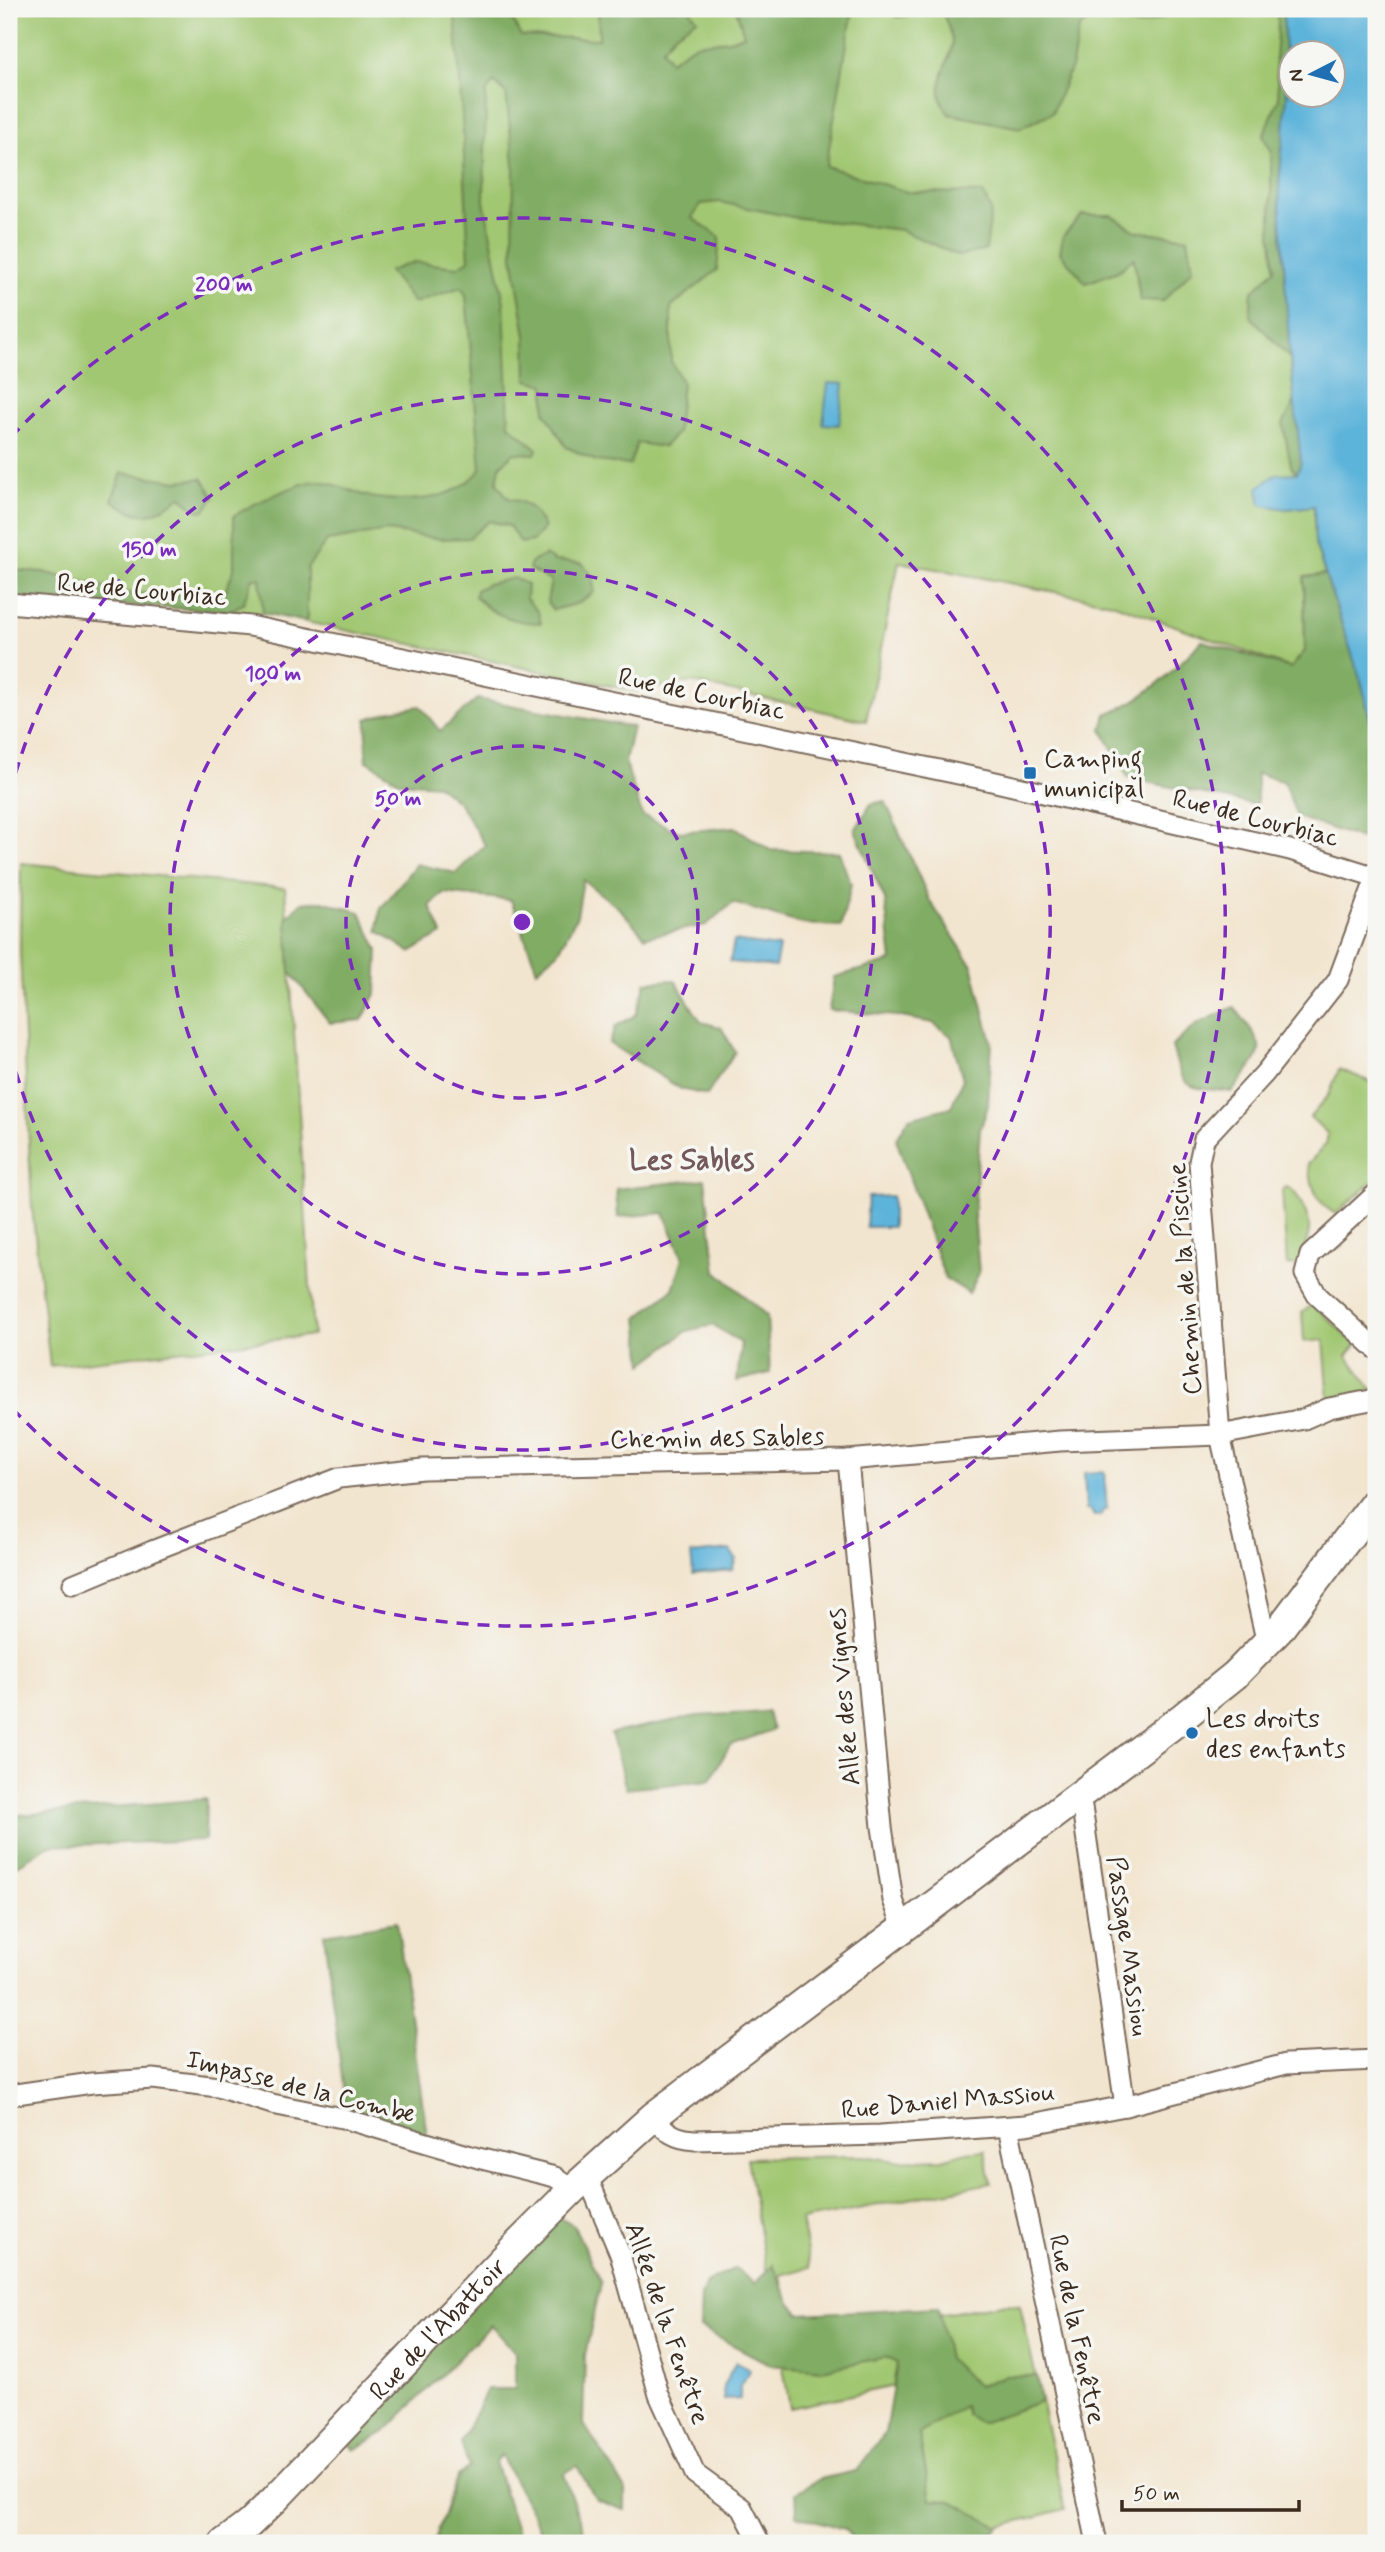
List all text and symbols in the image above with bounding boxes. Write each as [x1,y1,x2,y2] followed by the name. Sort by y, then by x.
[1276,38,1346,108] north arrow
[1283,68,1310,83] text: N
[195,271,253,299] text: 200 m
[121,536,177,564] text: 150 m
[56,567,228,615] street label: Rue de Courbiac
[245,660,301,688] text: 100 m
[615,661,788,729] street label: Rue de Courbiac
[1044,743,1144,807] place label: Camping municipal
[1022,765,1038,781] marker: Camping municipal
[1169,782,1342,856] street label: Rue de Courbiac
[375,785,422,813] text: 50 m
[510,910,534,934] centre of rings
[629,1143,755,1180] district label: Les Sables
[1161,1161,1211,1396] street label: Chemin de la Piscine
[609,1420,825,1458] street label: Chemin des Sables
[820,1607,870,1787] street label: Allée des Vignes
[1206,1703,1346,1767] place label: Les droits des enfants
[1184,1725,1200,1741] marker: Les droits des enfants
[1098,1854,1156,2038] street label: Passage Massiou
[183,2043,418,2133] street label: Impasse de la Combe
[840,2076,1056,2128] street label: Rue Daniel Massiou
[616,2218,717,2429] street label: Allée de la Fenêtre
[1039,2231,1113,2428] street label: Rue de la Fenêtre
[363,2251,515,2409] street label: Rue de l'Abattoir
[1122,2468,1299,2512] scale bar
[1133,2480,1180,2508] text: 50 m

